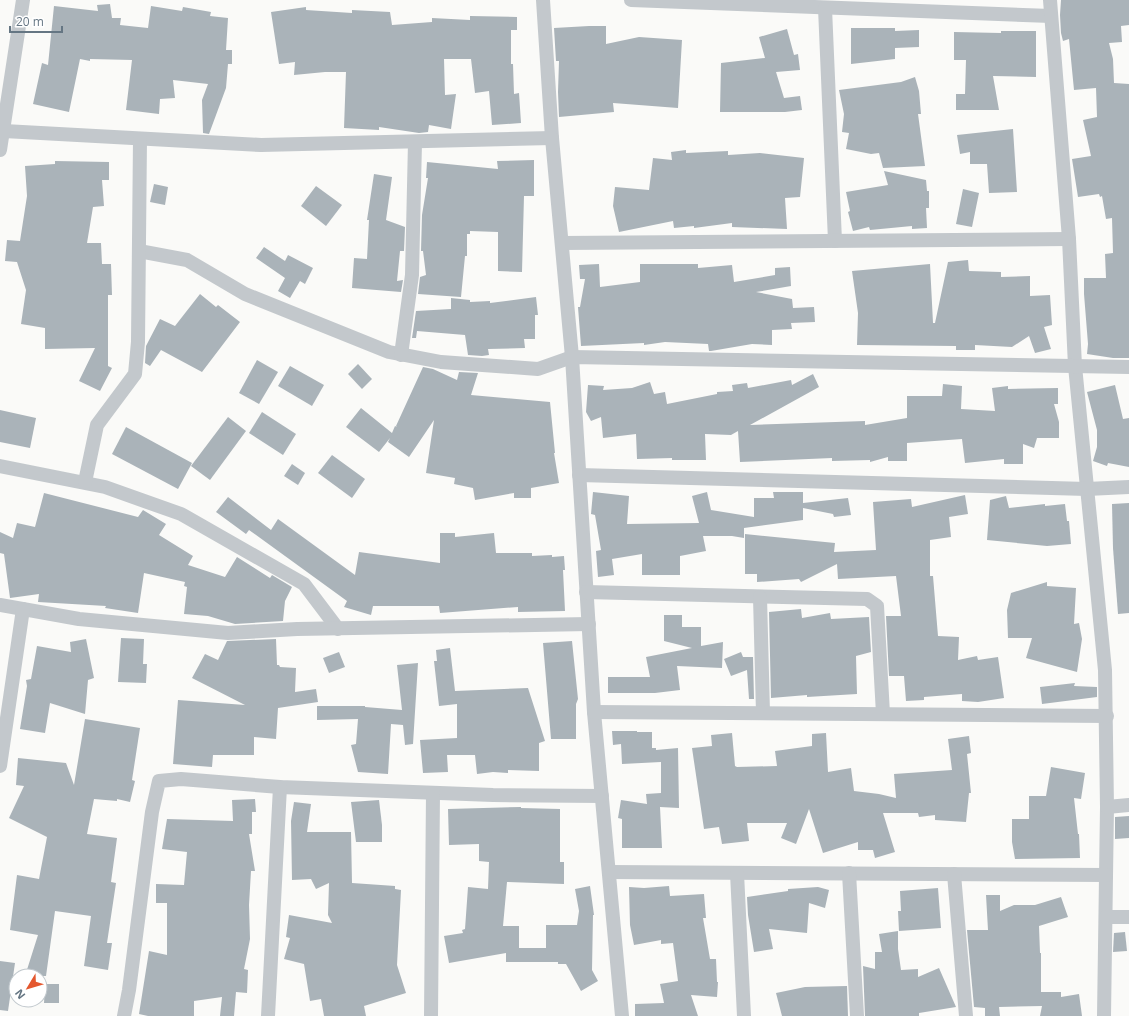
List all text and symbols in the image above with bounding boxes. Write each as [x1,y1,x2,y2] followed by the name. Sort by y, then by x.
[10,8,62,34] scale bar
[16,13,44,30] text: 20 m
[8,968,48,1008] north arrow
[11,986,28,1003] text: N

